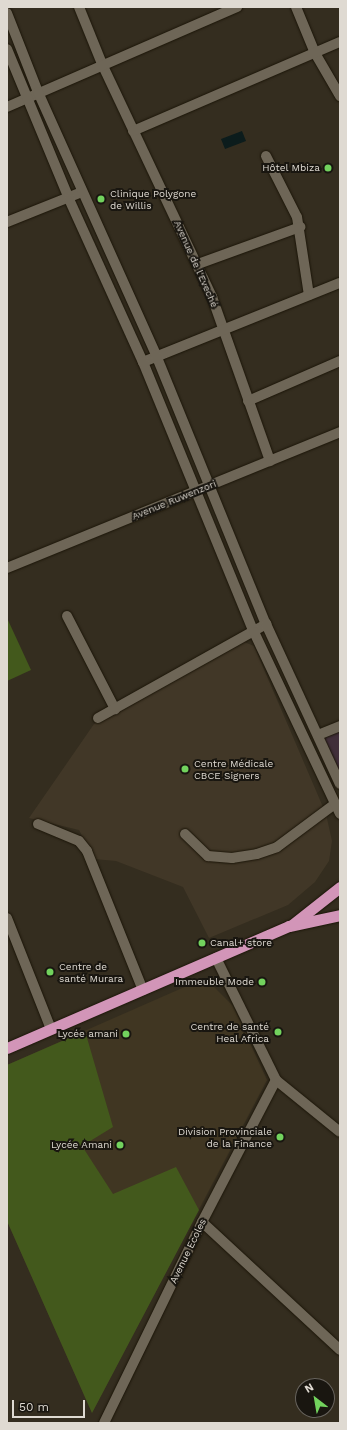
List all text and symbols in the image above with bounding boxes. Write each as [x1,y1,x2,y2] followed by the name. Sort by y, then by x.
[262,162,320,174] place label: Hôtel Mbiza
[323,163,333,173] marker: Hôtel Mbiza
[110,187,196,210] place label: Clinique Polygone de Willis
[95,193,107,205] marker: Clinique Polygone de Willis
[171,219,221,309] street label: Avenue de l'Eveché
[130,478,218,522] street label: Avenue Ruwenzori
[194,757,273,780] place label: Centre Médicale CBCE Signers
[179,763,191,775] marker: Centre Médicale CBCE Signers
[210,937,272,949] place label: Canal+ store
[197,938,207,948] marker: Canal+ store
[59,960,123,984] place label: Centre de santé Murara
[44,966,56,978] marker: Centre de santé Murara
[175,976,254,988] place label: Immeuble Mode
[257,977,267,987] marker: Immeuble Mode
[191,1020,269,1044] place label: Centre de santé Heal Africa
[272,1026,284,1038] marker: Centre de santé Heal Africa
[58,1028,118,1040] place label: Lycée amani
[121,1029,131,1039] marker: Lycée amani
[178,1125,272,1148] place label: Division Provinciale de la Finance
[275,1132,285,1142] marker: Division Provinciale de la Finance
[51,1139,112,1151] place label: Lycée Amani
[115,1140,125,1150] marker: Lycée Amani
[167,1217,209,1285] street label: Avenue Ecoles
[295,1378,335,1418] north arrow
[302,1380,316,1396] text: N
[14,1392,87,1418] scale bar
[19,1400,49,1414] text: 50 m

